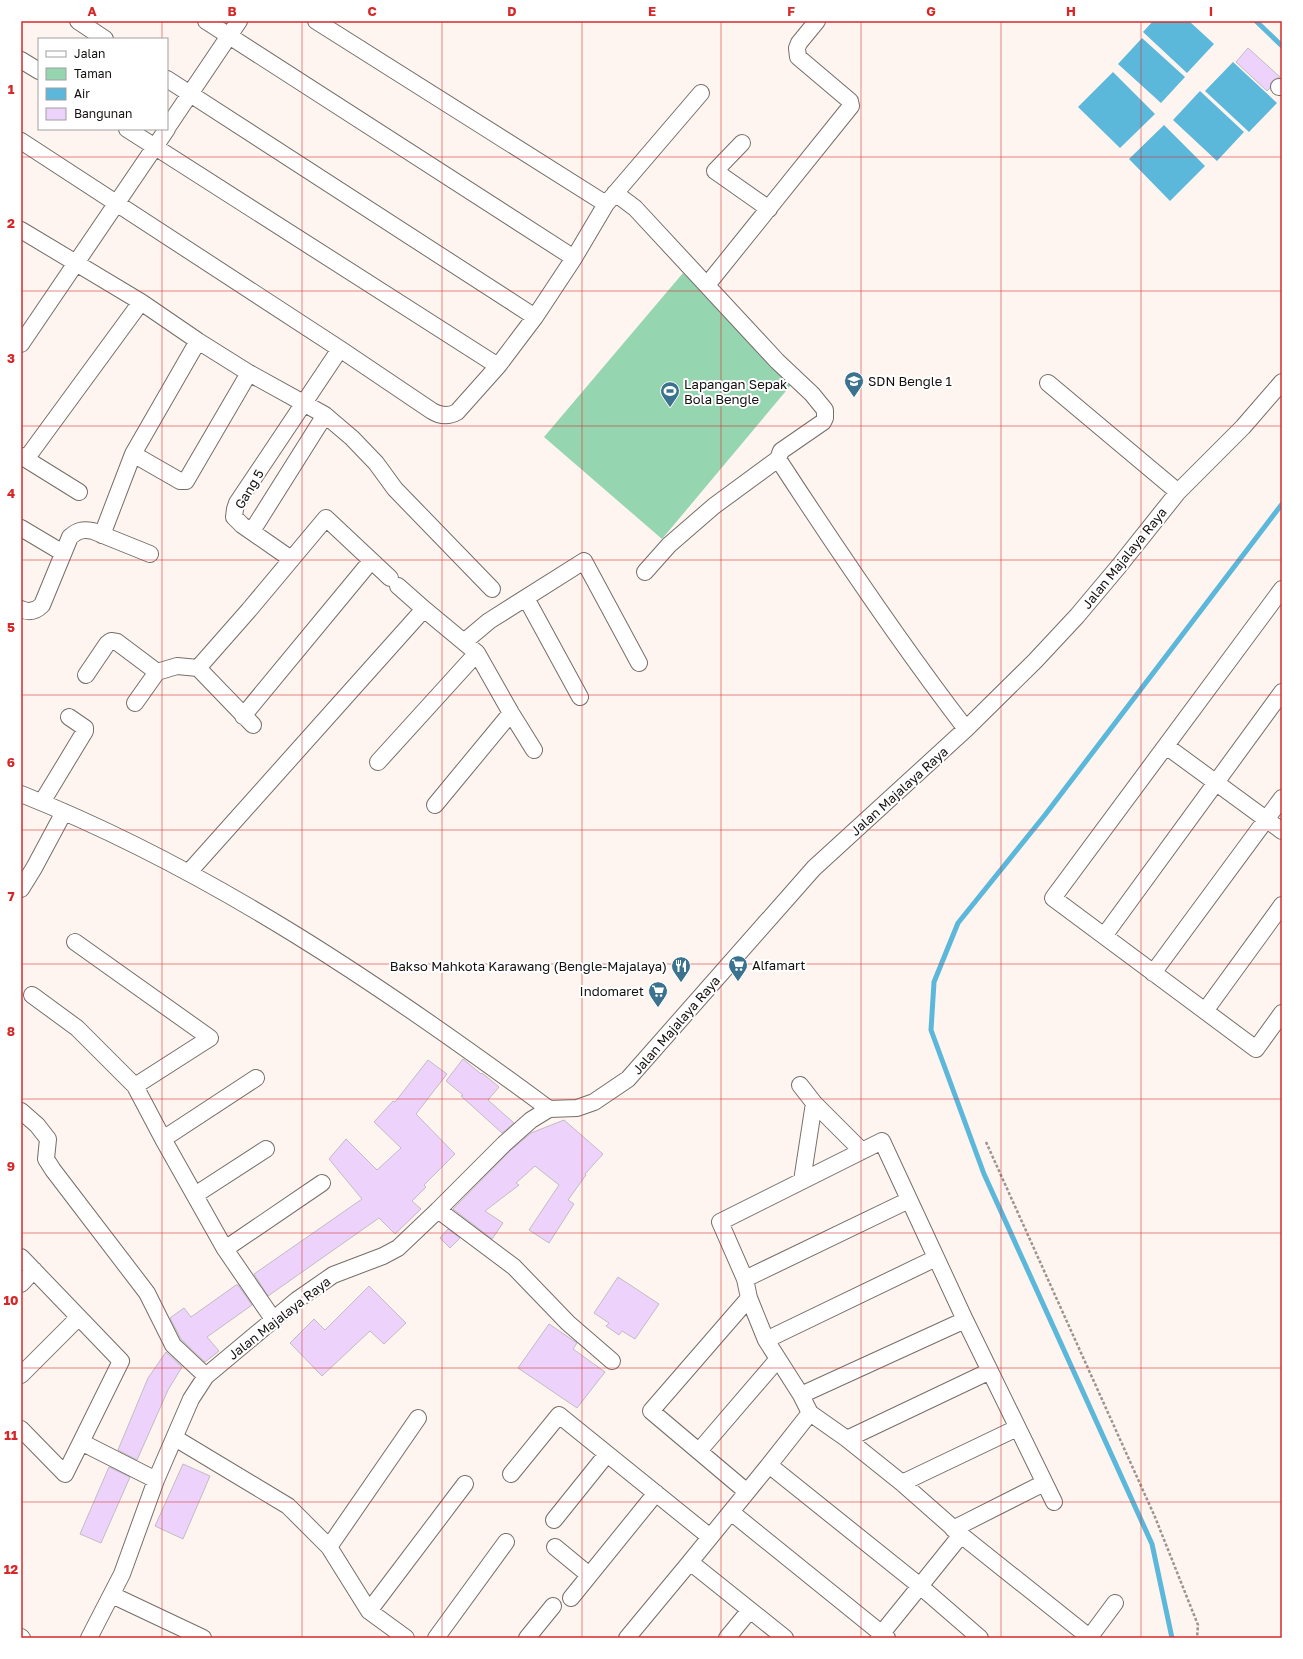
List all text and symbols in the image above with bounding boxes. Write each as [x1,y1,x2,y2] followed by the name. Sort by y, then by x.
[87,3,97,19] text: A
[227,3,237,19] text: B
[367,3,377,19] text: C
[507,3,517,19] text: D
[648,3,656,19] text: E
[787,3,795,19] text: F
[926,3,936,19] text: G
[1066,3,1076,19] text: H
[1209,3,1213,19] text: I
[38,38,168,130] legend
[74,46,105,61] text: Jalan
[74,66,112,81] text: Taman
[8,81,15,97] text: 1
[74,86,90,101] text: Air
[74,106,132,121] text: Bangunan
[7,215,15,231] text: 2
[7,350,15,366] text: 3
[843,370,865,398] school or university icon: SDN Bengle 1
[868,373,952,389] place label: SDN Bengle 1
[684,376,788,407] place label: Lapangan Sepak Bola Bengle
[659,380,681,408] sports icon: Lapangan Sepak Bola Bengle
[231,466,267,512] street label: Gang 5
[7,485,15,501] text: 4
[1078,504,1170,612] street label: Jalan Majalaya Raya
[7,619,15,635] text: 5
[847,743,951,839] street label: Jalan Majalaya Raya
[7,754,15,770] text: 6
[7,888,15,904] text: 7
[727,954,749,982] supermarket icon: Alfamart
[670,955,692,983] restaurant icon: Bakso Mahkota Karawang (Bengle-Majalaya)
[752,957,806,973] place label: Alfamart
[390,958,667,974] place label: Bakso Mahkota Karawang (Bengle-Majalaya)
[629,972,723,1078] street label: Jalan Majalaya Raya
[647,980,669,1008] supermarket icon: Indomaret
[580,983,644,999] place label: Indomaret
[7,1023,15,1039] text: 8
[7,1158,15,1174] text: 9
[225,1273,333,1363] street label: Jalan Majalaya Raya
[3,1292,19,1308] text: 10
[4,1427,18,1443] text: 11
[4,1561,18,1577] text: 12

